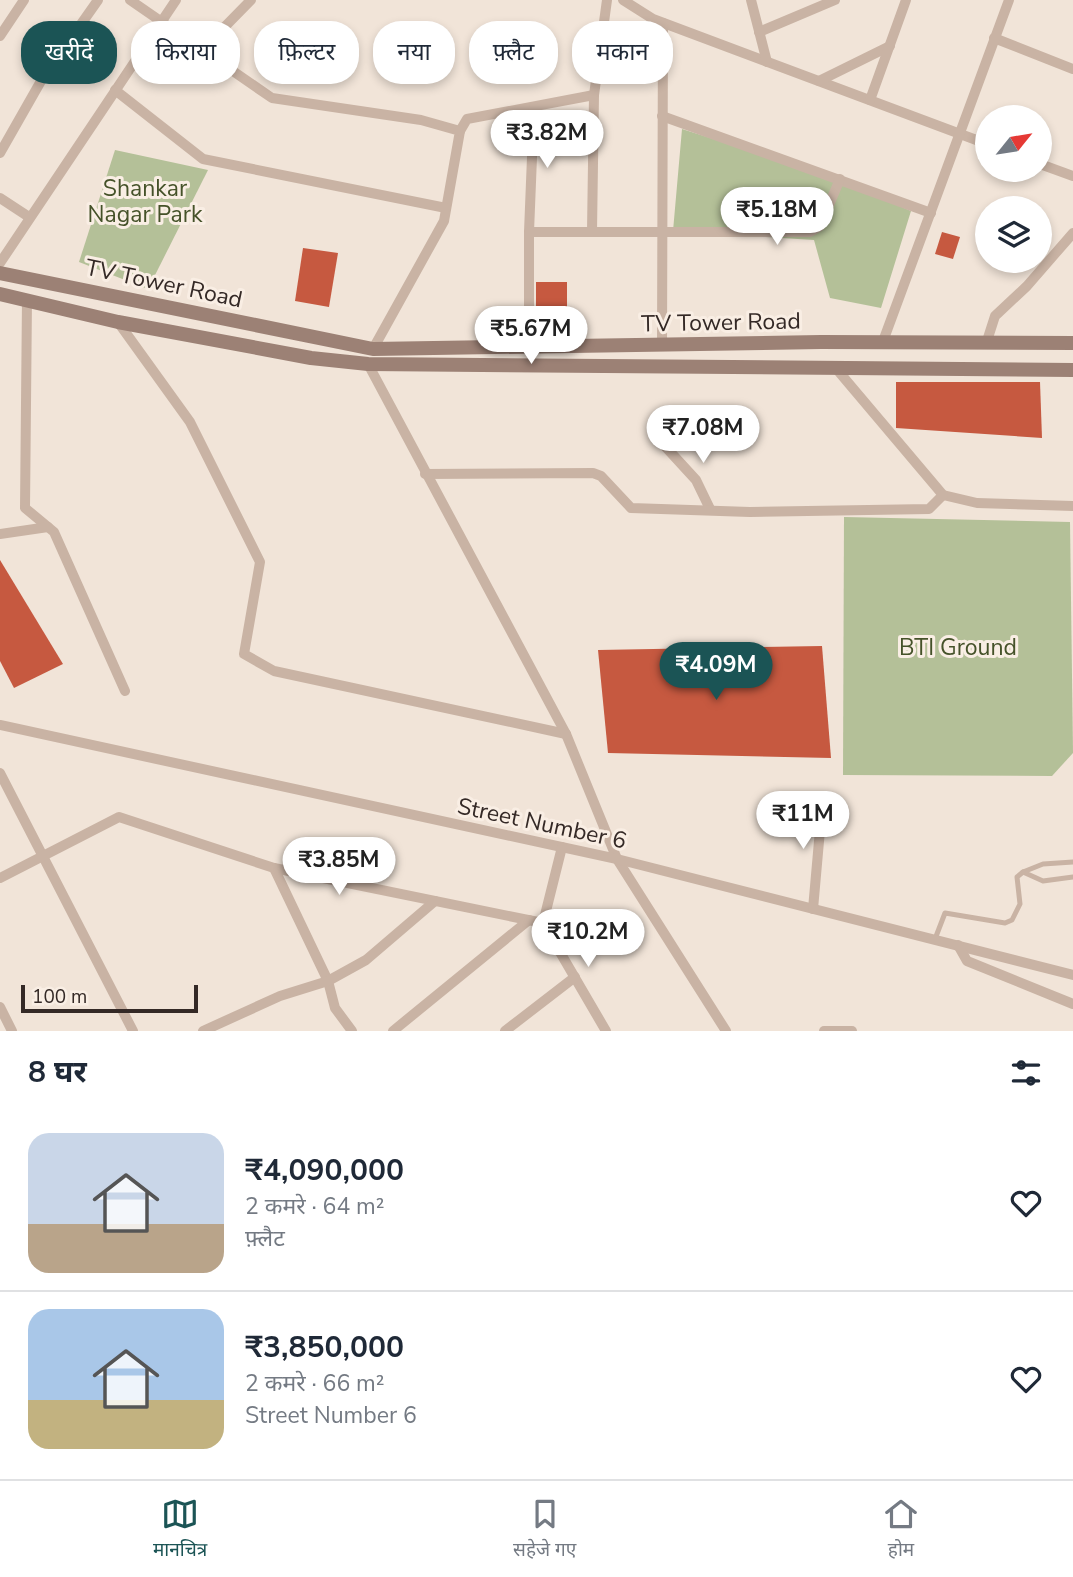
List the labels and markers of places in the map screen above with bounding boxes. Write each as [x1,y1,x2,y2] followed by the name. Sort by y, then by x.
[490,110,604,170] pin: ₹3.82M
[720,188,834,247] pin: ₹5.18M
[474,306,588,366] pin: ₹5.67M
[646,406,760,465] pin: ₹7.08M
[659,642,773,702] pin: ₹4.09M
[762,792,844,851] pin: ₹11M
[282,838,396,897] pin: ₹3.85M
[531,909,645,969] pin: ₹10.2M

